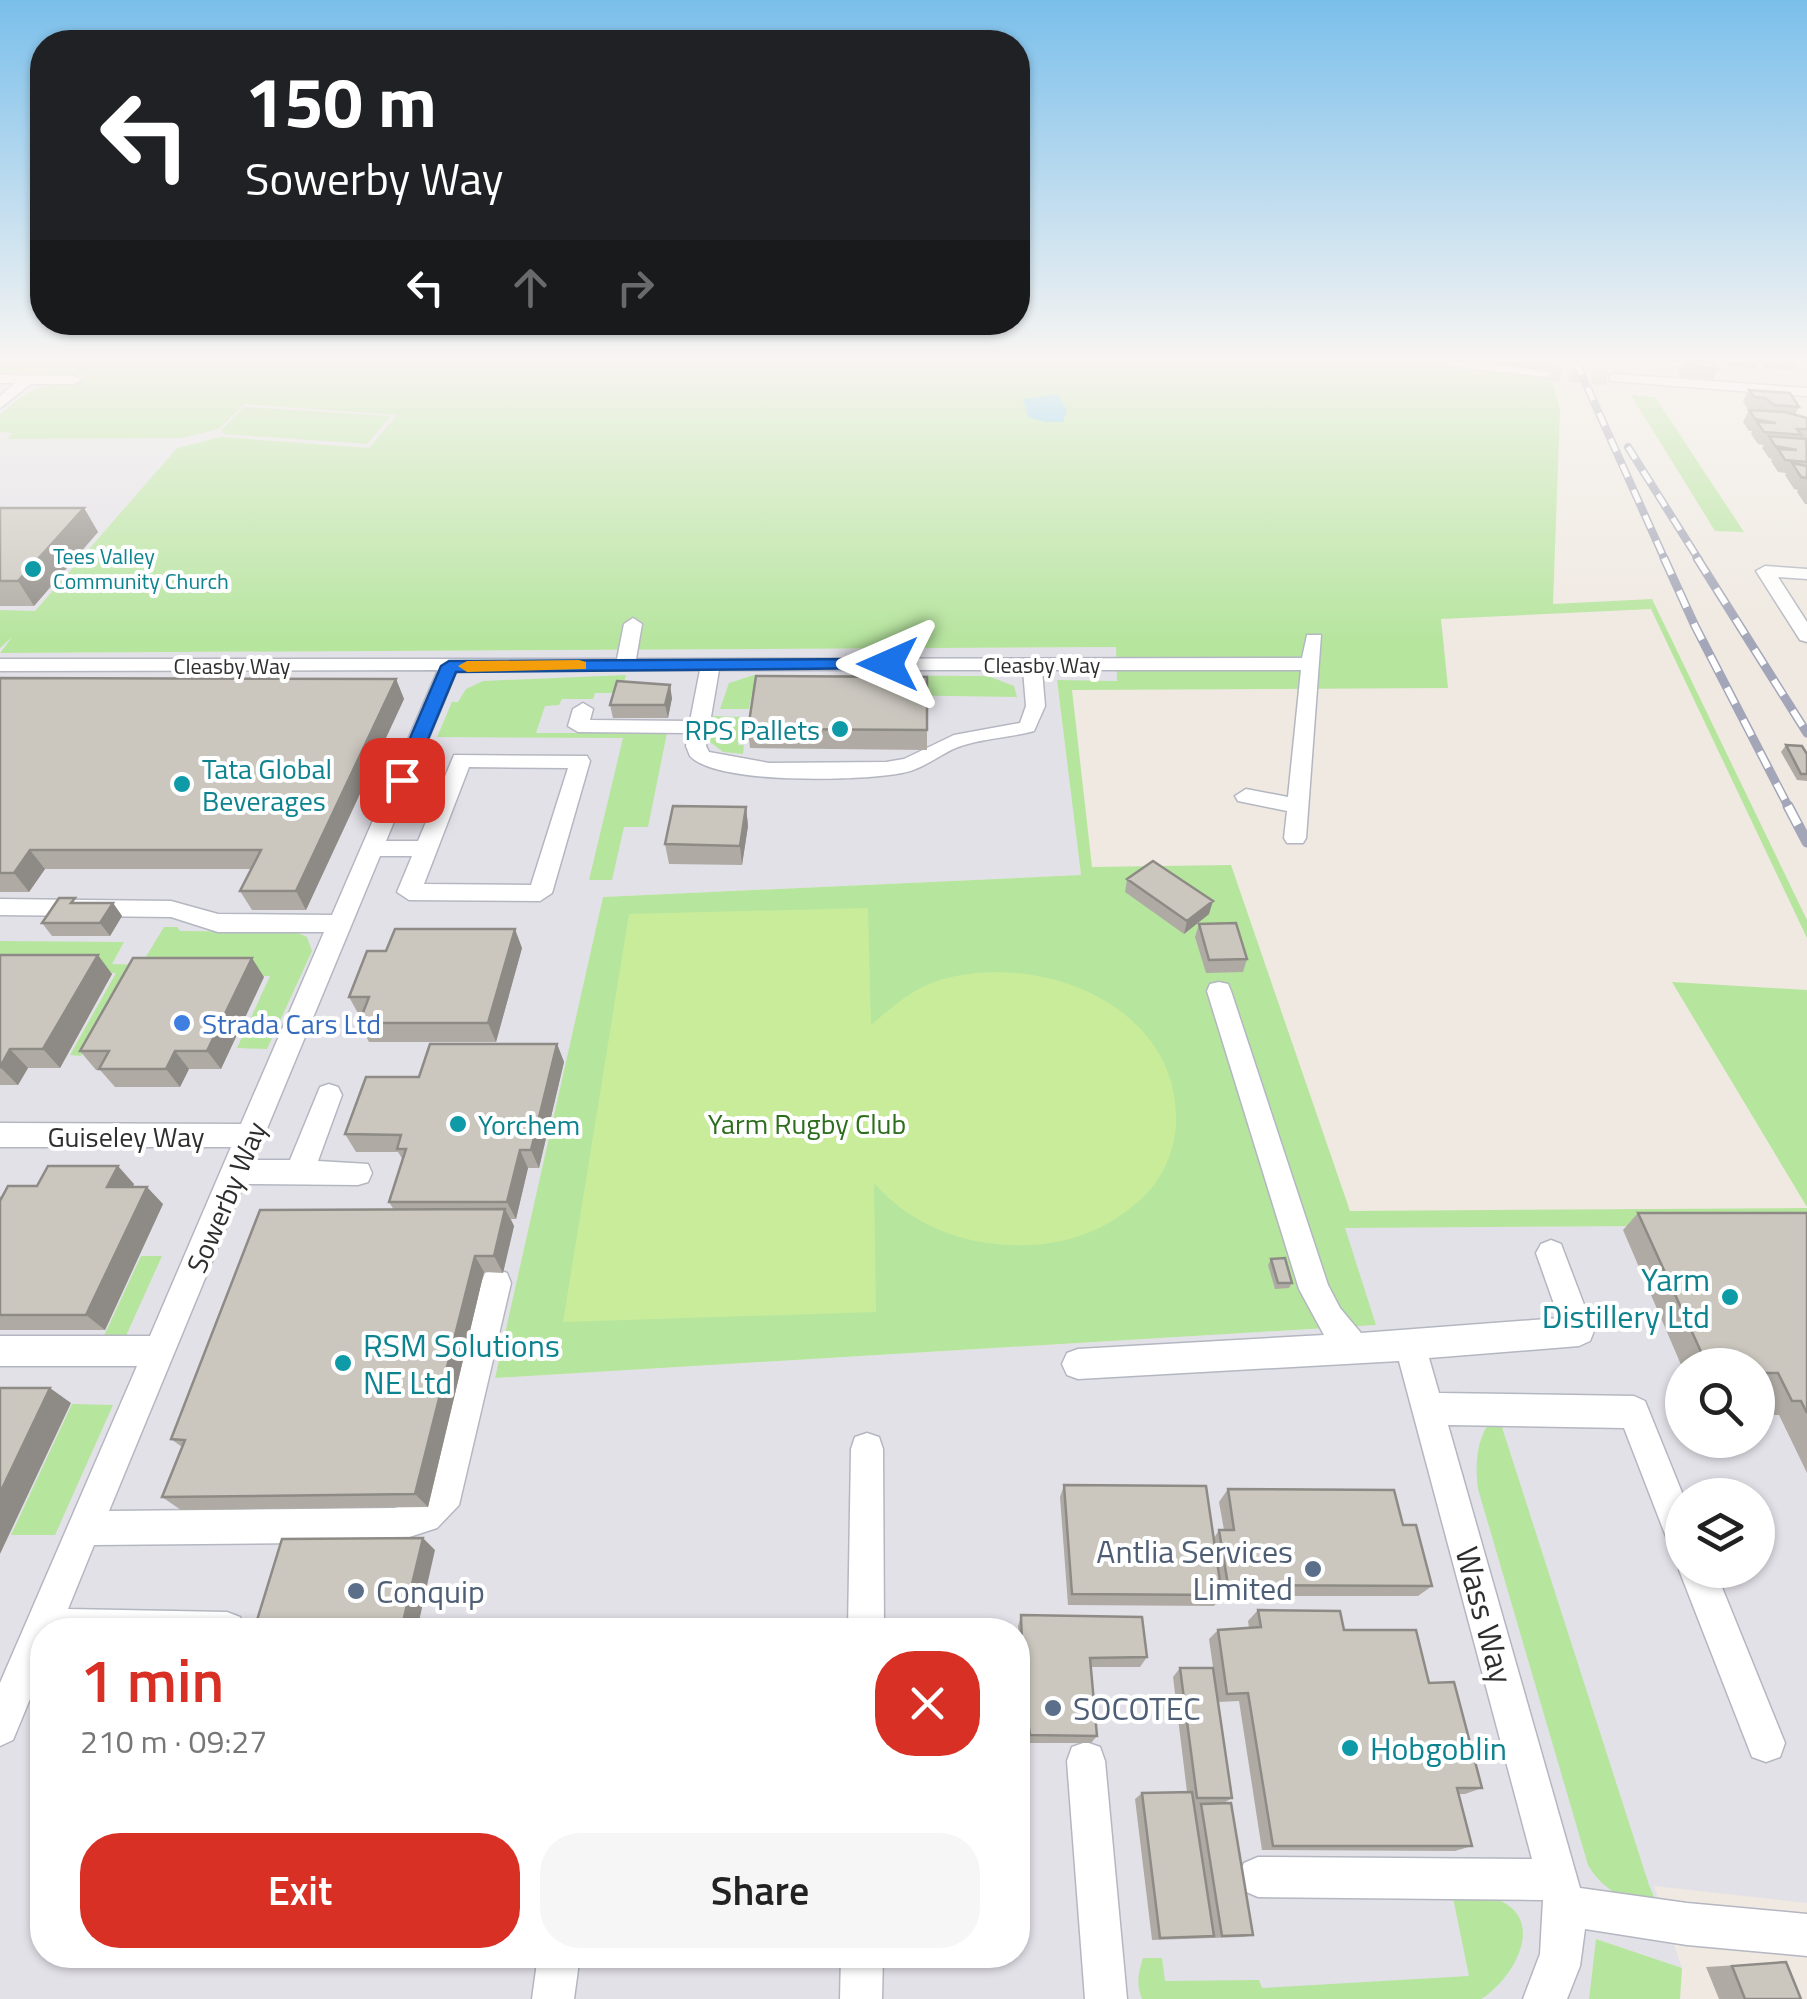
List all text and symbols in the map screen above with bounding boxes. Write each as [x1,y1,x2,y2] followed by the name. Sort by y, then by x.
[245,48,437,154] text: 150 m
[80,70,210,200] icon: left
[245,144,503,212] text: Sowerby Way
[398,260,453,315] icon: left
[503,260,558,315] icon: ahead
[608,260,663,315] icon: right
[53,539,229,598] place label: Tees Valley Community Church
[22,558,44,580] marker: Tees Valley Community Church
[836,612,940,716] position arrow
[984,648,1101,682] street label: Cleasby Way
[174,649,291,683] street label: Cleasby Way
[684,708,820,751] place label: RPS Pallets
[829,718,851,740] marker: RPS Pallets
[360,738,445,823] pin
[202,747,332,822] place label: Tata Global Beverages
[375,753,430,808] icon: arrive
[171,773,193,795] marker: Tata Global Beverages
[202,1002,381,1045] place label: Strada Cars Ltd
[171,1012,193,1034] marker: Strada Cars Ltd
[708,1102,906,1145] park label: Yarm Rugby Club
[478,1103,580,1146] place label: Yorchem
[447,1113,469,1135] marker: Yorchem
[47,1115,205,1158] street label: Guiseley Way
[175,1115,277,1279] street label: Sowerby Way
[1542,1255,1710,1340] place label: Yarm Distillery Ltd
[1719,1286,1741,1308] marker: Yarm Distillery Ltd
[363,1321,560,1406] place label: RSM Solutions NE Ltd
[1665,1348,1775,1588] map controls
[1665,1348,1775,1458] button: search
[332,1352,354,1374] marker: RSM Solutions NE Ltd
[1665,1478,1775,1588] button: layers
[1096,1527,1293,1612] place label: Antlia Services Limited
[1444,1541,1526,1689] street label: Wass Way
[1302,1558,1324,1580] marker: Antlia Services Limited
[376,1567,485,1615] place label: Conquip
[345,1580,367,1602] marker: Conquip
[80,1634,224,1725] text: 1 min
[875,1651,980,1756] button: close
[1073,1684,1201,1732] place label: SOCOTEC
[1042,1697,1064,1719] marker: SOCOTEC
[80,1717,267,1765] text: 210 m · 09:27
[1370,1724,1507,1772] place label: Hobgoblin
[1339,1737,1361,1759] marker: Hobgoblin
[80,1833,520,1948] button: Exit
[540,1833,980,1948] button: Share

